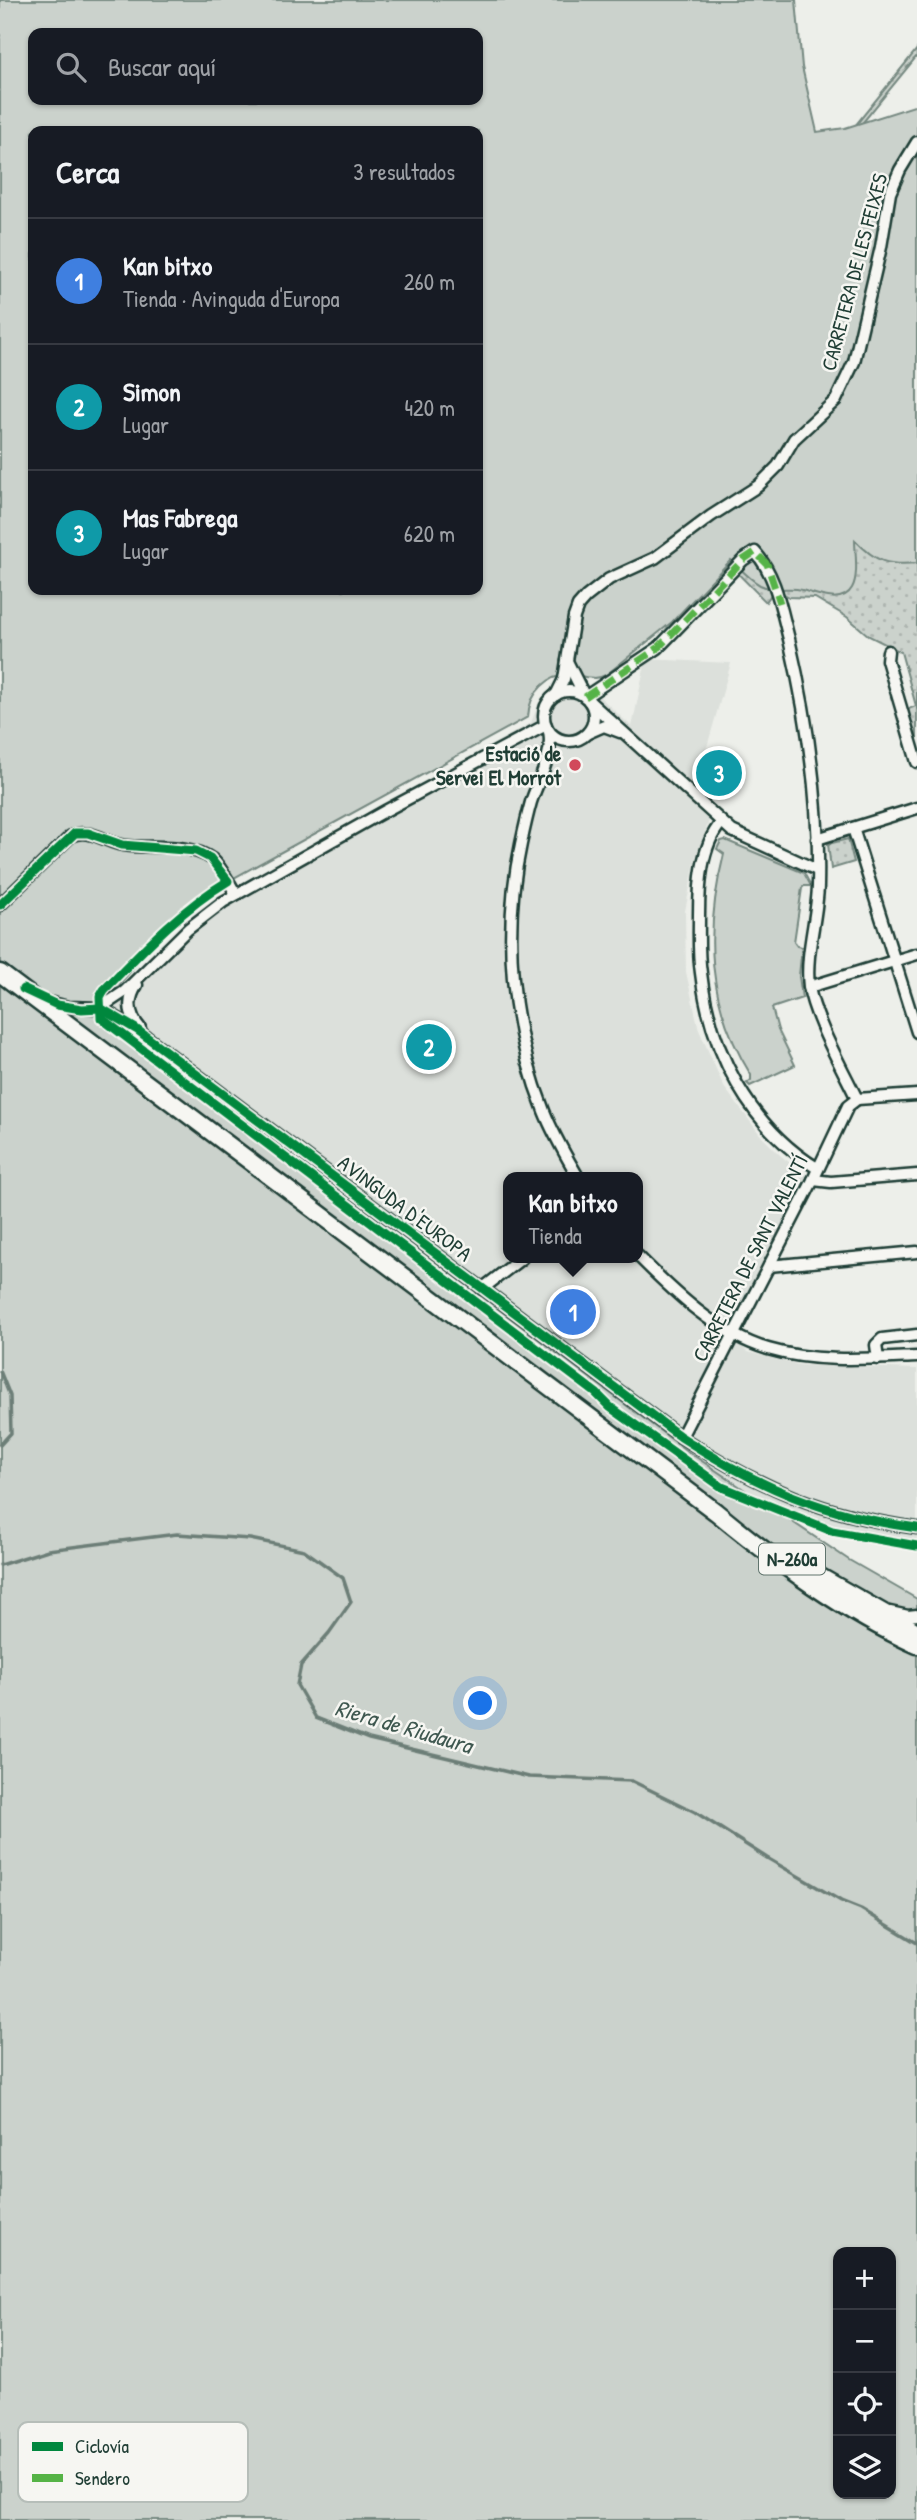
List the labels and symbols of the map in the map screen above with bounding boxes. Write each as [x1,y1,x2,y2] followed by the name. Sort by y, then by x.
[814,170,894,374] street label: CARRETERA DE LES FEIXES
[436,739,562,792] place label: Estació de Servei El Morrot
[696,747,742,799] pin: 3
[567,757,583,773] marker: Estació de Servei El Morrot
[406,1021,452,1073] pin: 2
[332,1148,478,1268] street label: AVINGUDA D'EUROPA
[685,1149,815,1366] street label: CARRETERA DE SANT VALENTÍ
[550,1286,596,1338] pin: 1
[759,1544,825,1574] road number: N-260a
[463,1686,497,1720] your location
[332,1692,478,1761] water label: Riera de Riudaura
[18,2422,248,2502] legend
[75,2433,130,2459] text: Ciclovía
[75,2465,130,2491] text: Sendero

